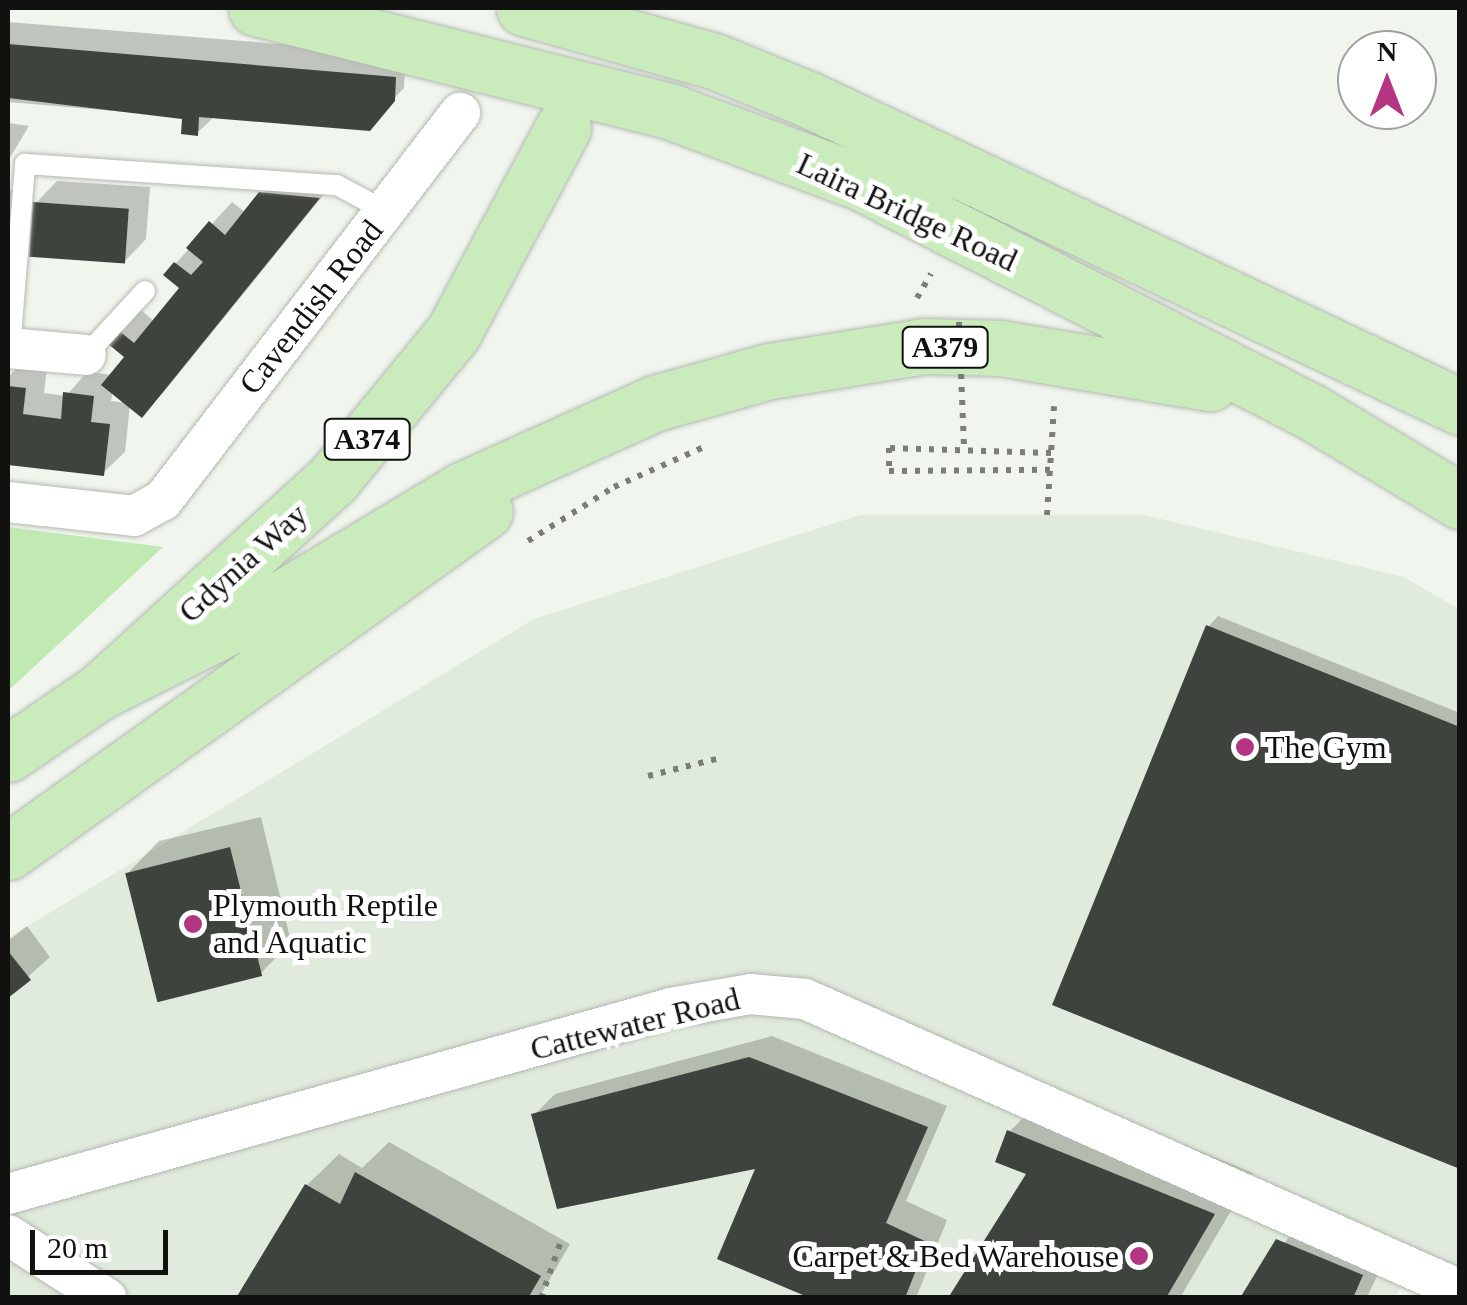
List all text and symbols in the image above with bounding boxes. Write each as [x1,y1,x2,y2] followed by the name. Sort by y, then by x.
[1337,30,1437,130] north arrow
[1377,36,1397,67] text: N
[791,144,1023,280] street label: Laira Bridge Road
[231,212,391,402] street label: Cavendish Road
[900,322,990,372] road number: A379
[322,414,412,464] road number: A374
[171,495,315,631] street label: Gdynia Way
[1265,728,1387,766] place label: The Gym
[1234,736,1256,758] marker: The Gym
[213,887,438,962] place label: Plymouth Reptile and Aquatic
[182,913,204,935] marker: Plymouth Reptile and Aquatic
[526,979,744,1069] street label: Cattewater Road
[35,1210,172,1272] scale bar
[47,1231,108,1264] text: 20 m
[792,1237,1119,1275] place label: Carpet & Bed Warehouse
[1128,1245,1150,1267] marker: Carpet & Bed Warehouse

